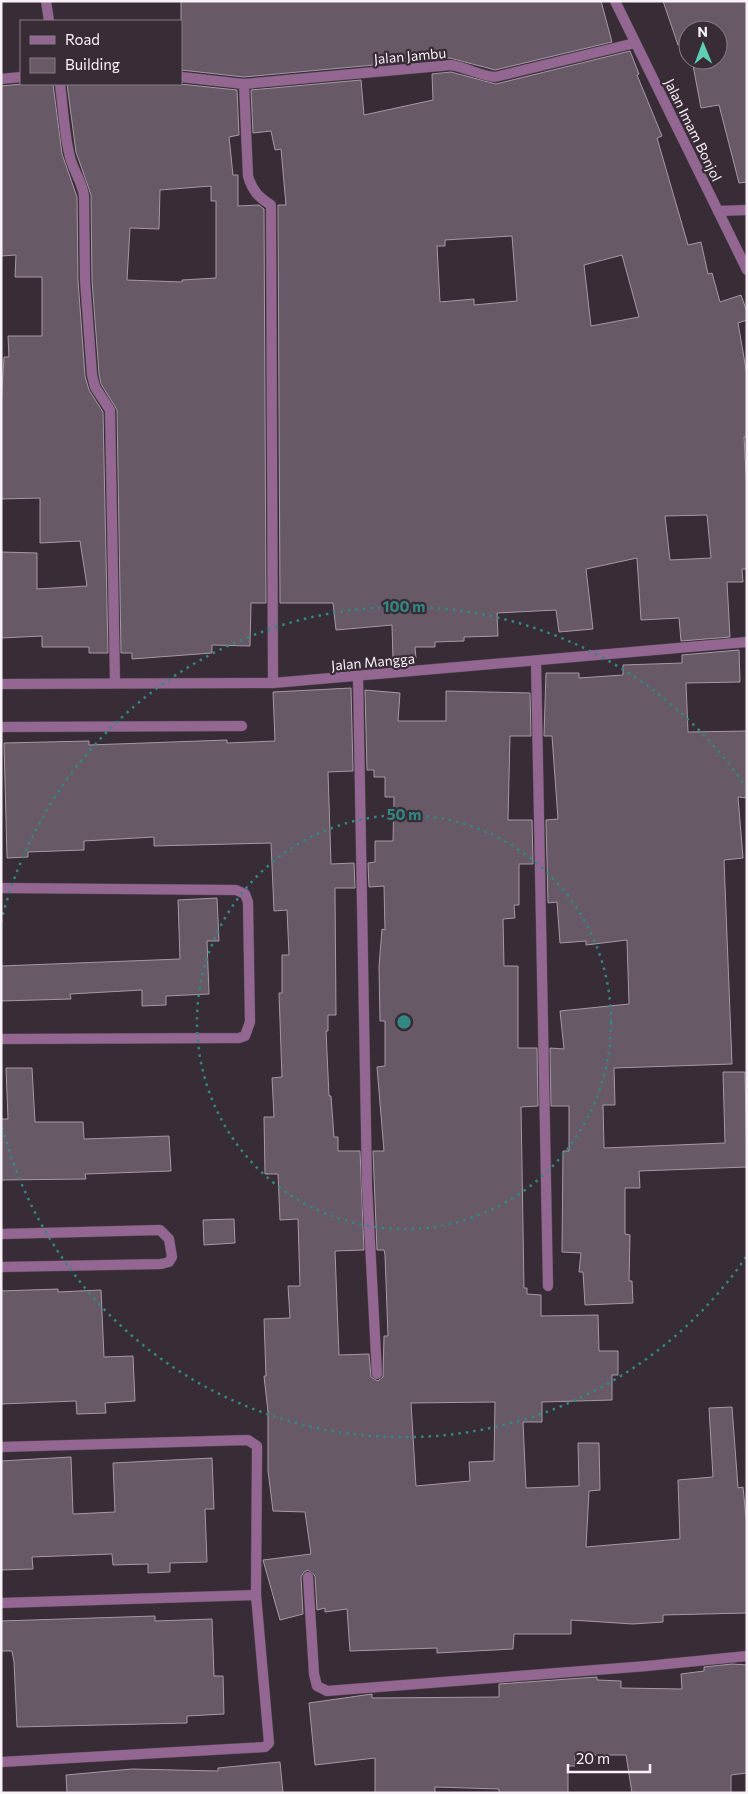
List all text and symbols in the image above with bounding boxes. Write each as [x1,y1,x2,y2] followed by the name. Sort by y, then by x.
[20,20,182,85] legend
[678,20,728,70] north arrow
[697,23,708,40] text: N
[65,30,100,48] text: Road
[373,44,447,67] street label: Jalan Jambu
[65,55,120,73] text: Building
[661,76,726,184] street label: Jalan Imam Bonjol
[383,597,425,615] text: 100 m
[330,649,416,674] street label: Jalan Mangga
[387,805,421,823] text: 50 m
[395,1013,413,1031] centre of rings
[568,1742,650,1774] scale bar
[576,1749,610,1767] text: 20 m

